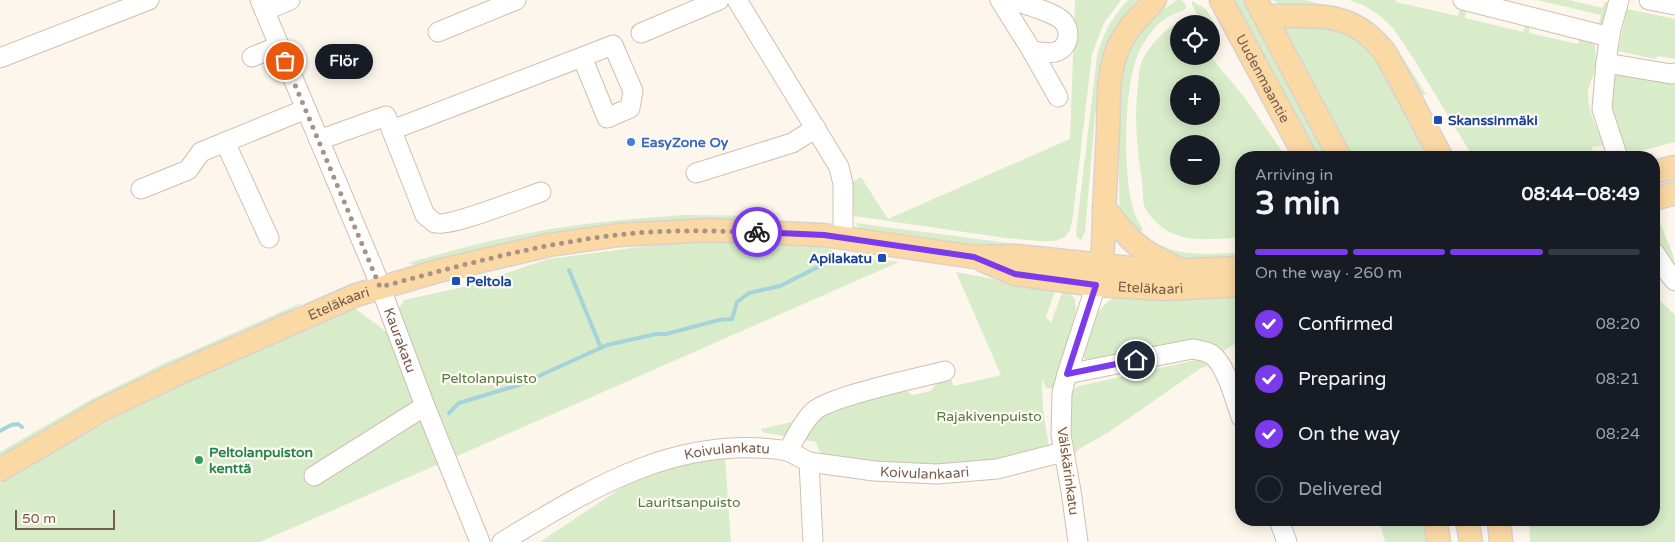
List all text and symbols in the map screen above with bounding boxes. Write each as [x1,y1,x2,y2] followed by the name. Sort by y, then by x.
[1170,15,1220,185] map controls
[1170,15,1220,65] button: locate
[1232,31,1294,126] street label: Uudenmaantie
[264,40,306,82] pin
[315,44,372,78] callout: Flör
[271,47,299,75] icon: bag
[329,51,359,71] text: Flör
[1170,75,1220,125] button: +
[1448,112,1538,129] place label: Skanssinmäki
[1432,114,1444,126] marker: Skanssinmäki
[641,134,729,151] place label: EasyZone Oy
[1170,135,1220,185] button: −
[625,136,637,148] marker: EasyZone Oy
[1255,165,1333,185] text: Arriving in
[1521,183,1640,205] text: 08:44–08:49
[1255,185,1340,223] text: 3 min
[732,207,782,257] courier
[743,218,771,246] icon: bike
[809,250,872,267] place label: Apilakatu
[876,252,888,264] marker: Apilakatu
[1255,263,1402,283] text: On the way · 260 m
[466,273,512,290] place label: Peltola
[450,275,462,287] marker: Peltola
[1117,278,1184,298] street label: Eteläkaari
[305,283,371,324] street label: Eteläkaari
[380,305,420,375] street label: Kaurakatu
[1255,310,1283,338] icon: check
[1298,313,1393,335] text: Confirmed
[1596,314,1640,334] text: 08:20
[1115,339,1157,381] pin
[1122,346,1150,374] icon: home
[1255,365,1283,393] icon: check
[1298,368,1387,390] text: Preparing
[1596,369,1640,389] text: 08:21
[441,370,537,387] park label: Peltolanpuisto
[936,408,1042,425] park label: Rajakivenpuisto
[1255,420,1283,448] icon: check
[1298,423,1400,445] text: On the way
[1596,424,1640,444] text: 08:24
[1053,426,1083,516] street label: Välskärinkatu
[682,439,771,463] street label: Koivulankatu
[209,444,313,477] place label: Peltolanpuiston kenttä
[193,454,205,466] marker: Peltolanpuiston kenttä
[880,463,970,482] street label: Koivulankaari
[1298,478,1383,500] text: Delivered
[638,494,740,511] park label: Lauritsanpuisto
[15,507,115,530] scale bar
[22,510,56,527] text: 50 m

